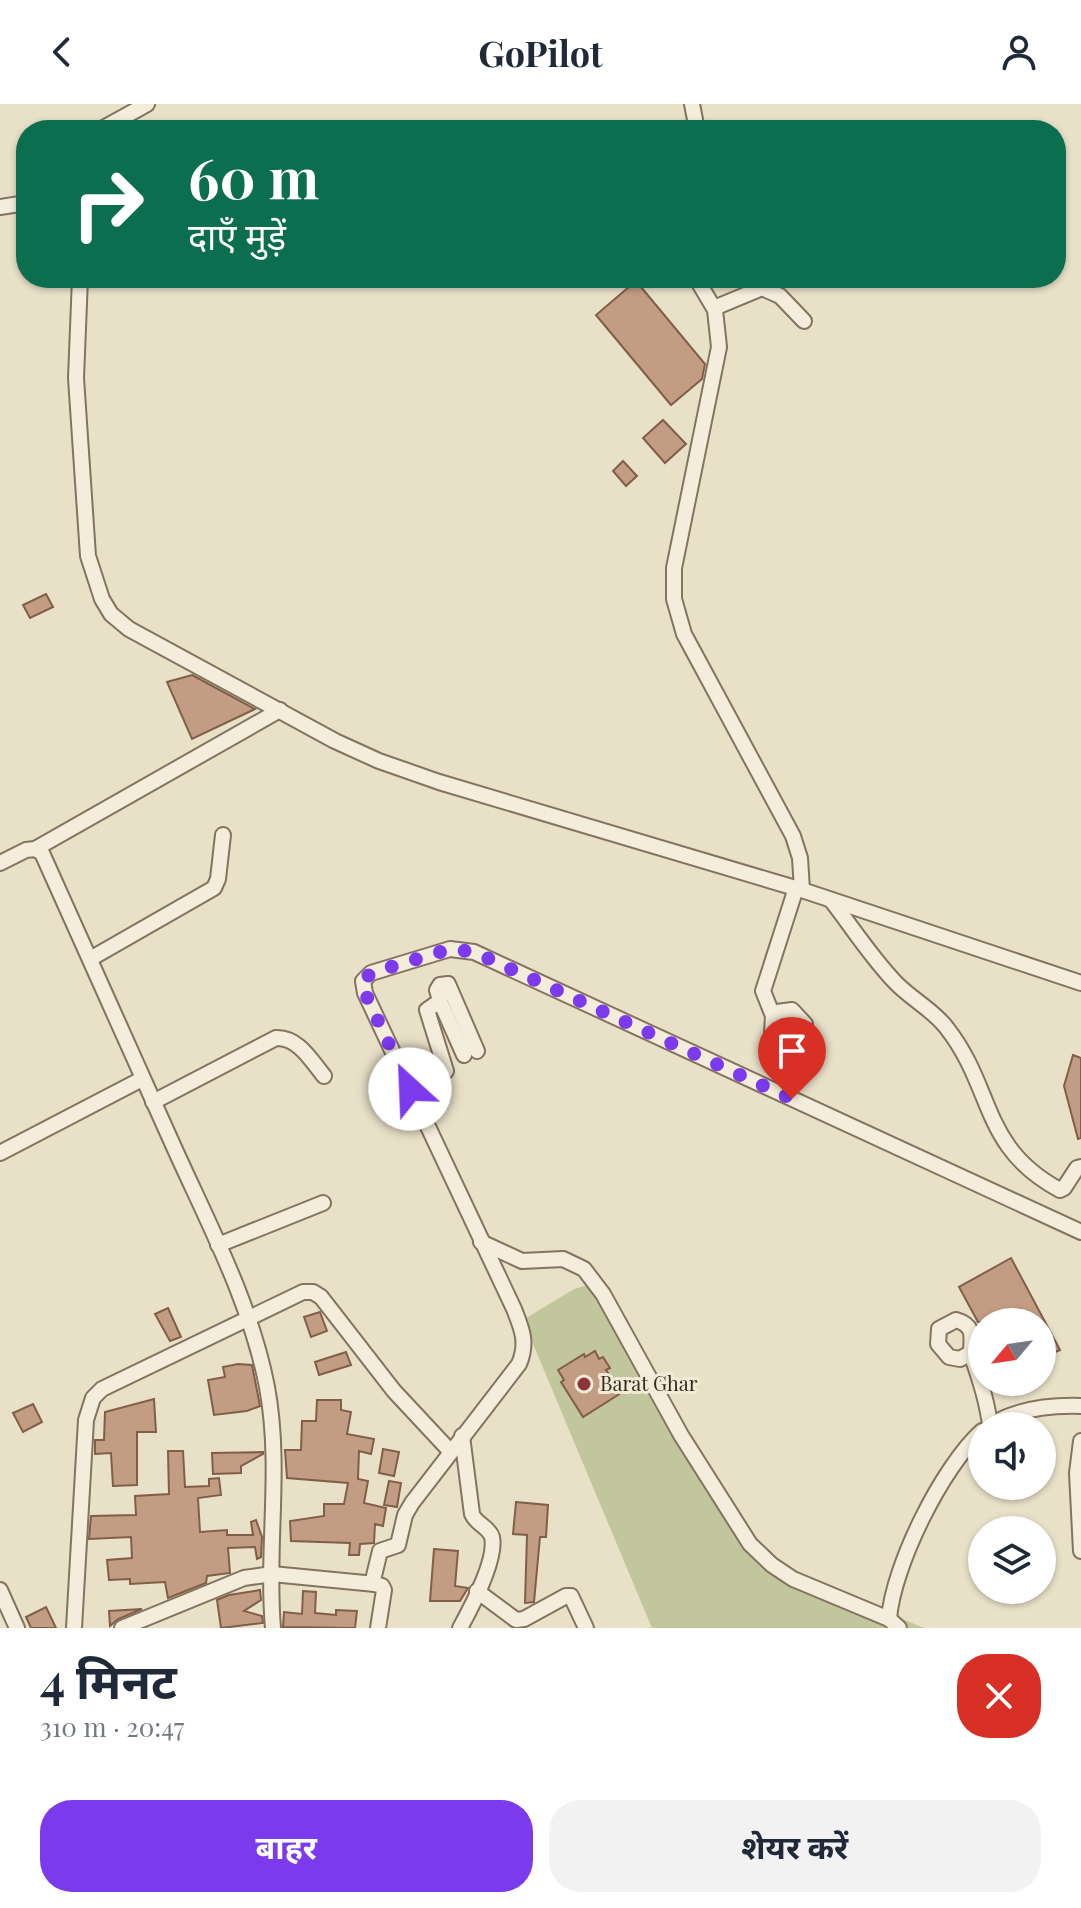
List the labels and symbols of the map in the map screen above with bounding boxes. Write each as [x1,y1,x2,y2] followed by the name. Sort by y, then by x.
[758,1017,826,1099] pin
[368,1047,452,1131] position arrow
[968,1308,1056,1396] north arrow
[600,1369,698,1396] place label: Barat Ghar
[575,1375,593,1393] marker: Barat Ghar

